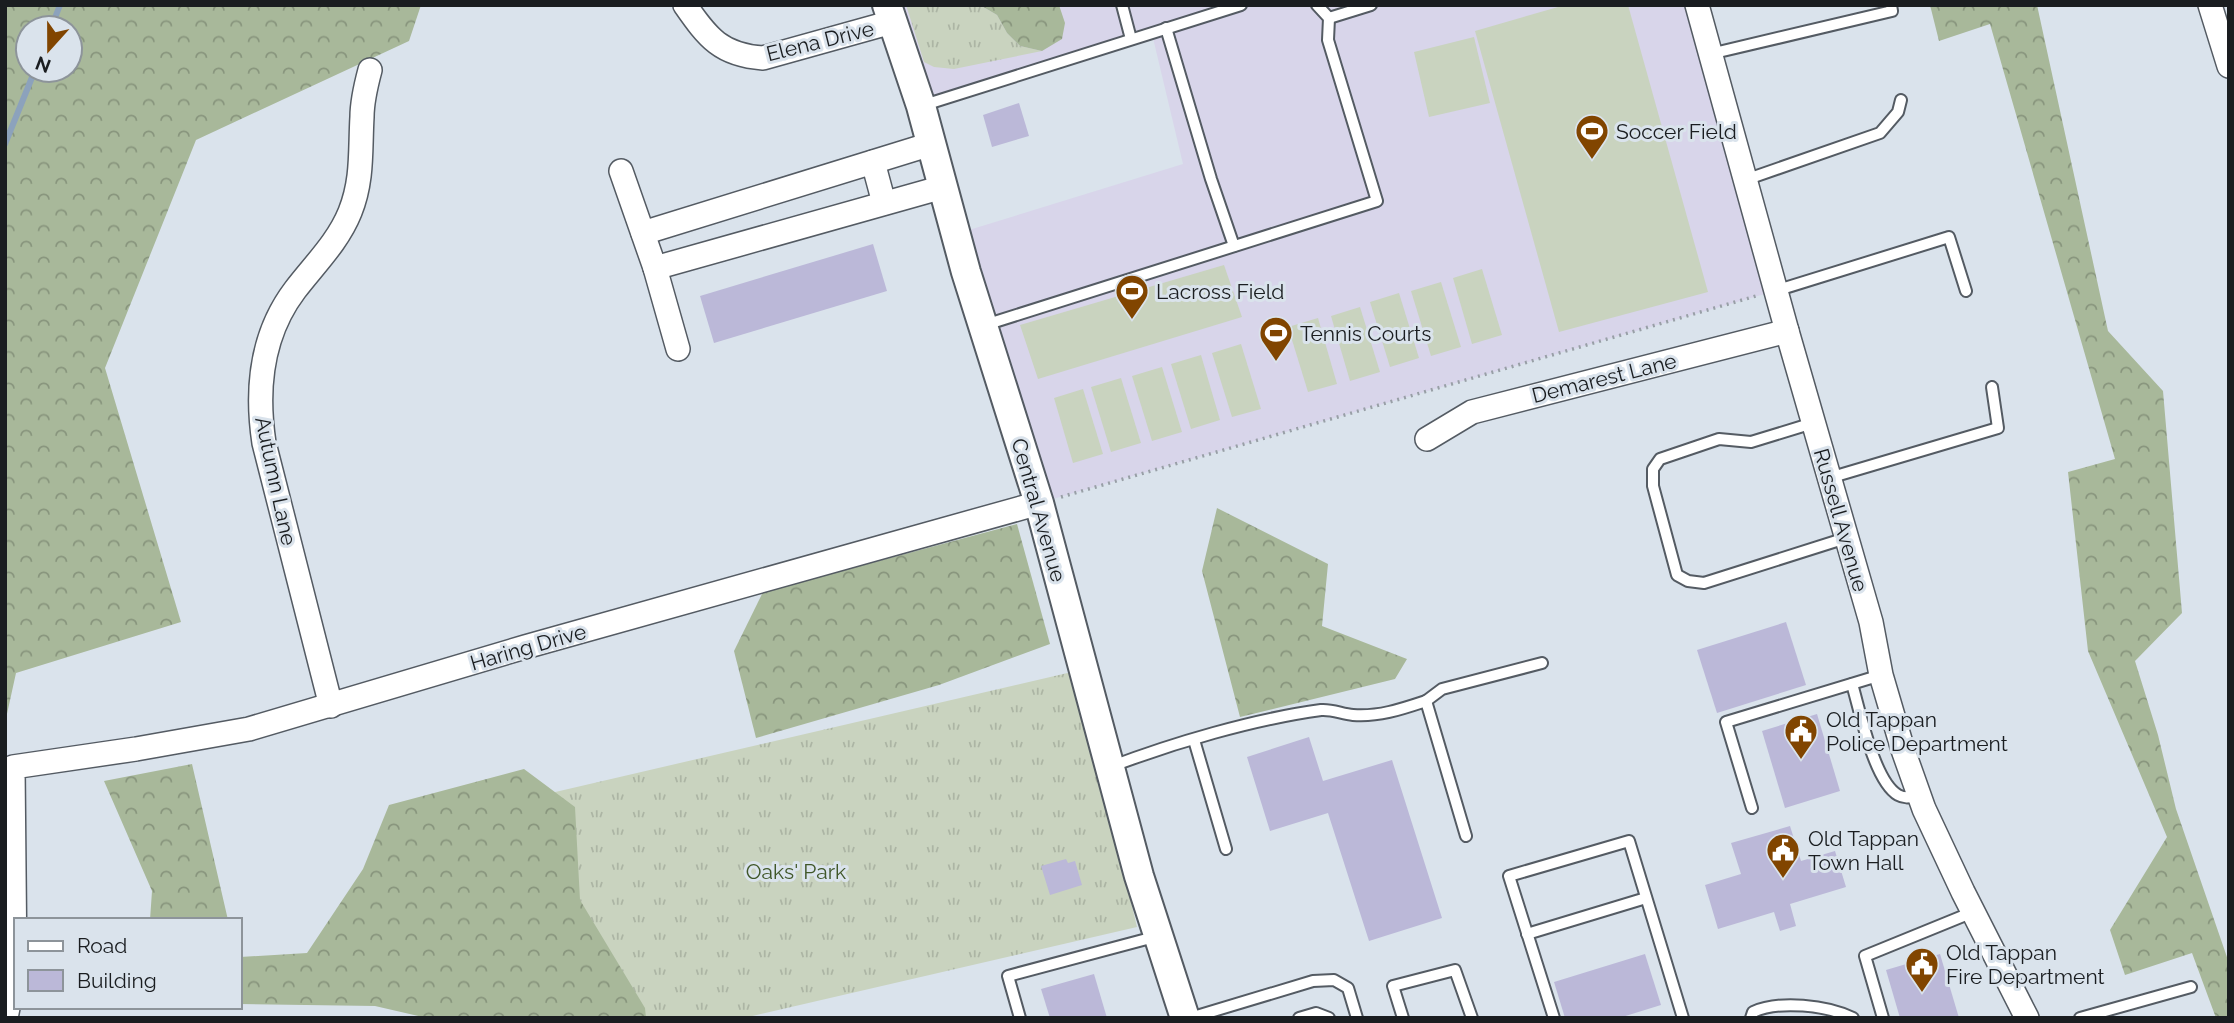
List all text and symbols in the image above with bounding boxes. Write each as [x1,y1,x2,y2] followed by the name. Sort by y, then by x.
[14,14,84,84] north arrow
[764,16,876,66] street label: Elena Drive
[32,52,54,78] text: N
[1573,112,1611,161] sports icon: Soccer Field
[1616,119,1737,144] place label: Soccer Field
[1113,272,1151,321] sports icon: Lacross Field
[1156,279,1284,304] place label: Lacross Field
[1257,314,1295,363] sports icon: Tennis Courts
[1300,321,1431,346] place label: Tennis Courts
[1529,348,1679,408] street label: Demarest Lane
[250,414,302,548] street label: Autumn Lane
[1007,435,1071,585] street label: Central Avenue
[1809,446,1873,594] street label: Russell Avenue
[467,619,589,675] street label: Haring Drive
[1826,707,2008,756] place label: Old Tappan Police Department
[1782,712,1820,761] public building icon: Old Tappan Police Department
[1808,826,1919,875] place label: Old Tappan Town Hall
[1764,831,1802,880] public building icon: Old Tappan Town Hall
[746,859,846,884] park label: Oaks' Park
[14,918,242,1009] legend
[77,933,127,958] text: Road
[1946,940,2105,989] place label: Old Tappan Fire Department
[1903,945,1941,994] public building icon: Old Tappan Fire Department
[77,968,157,993] text: Building

